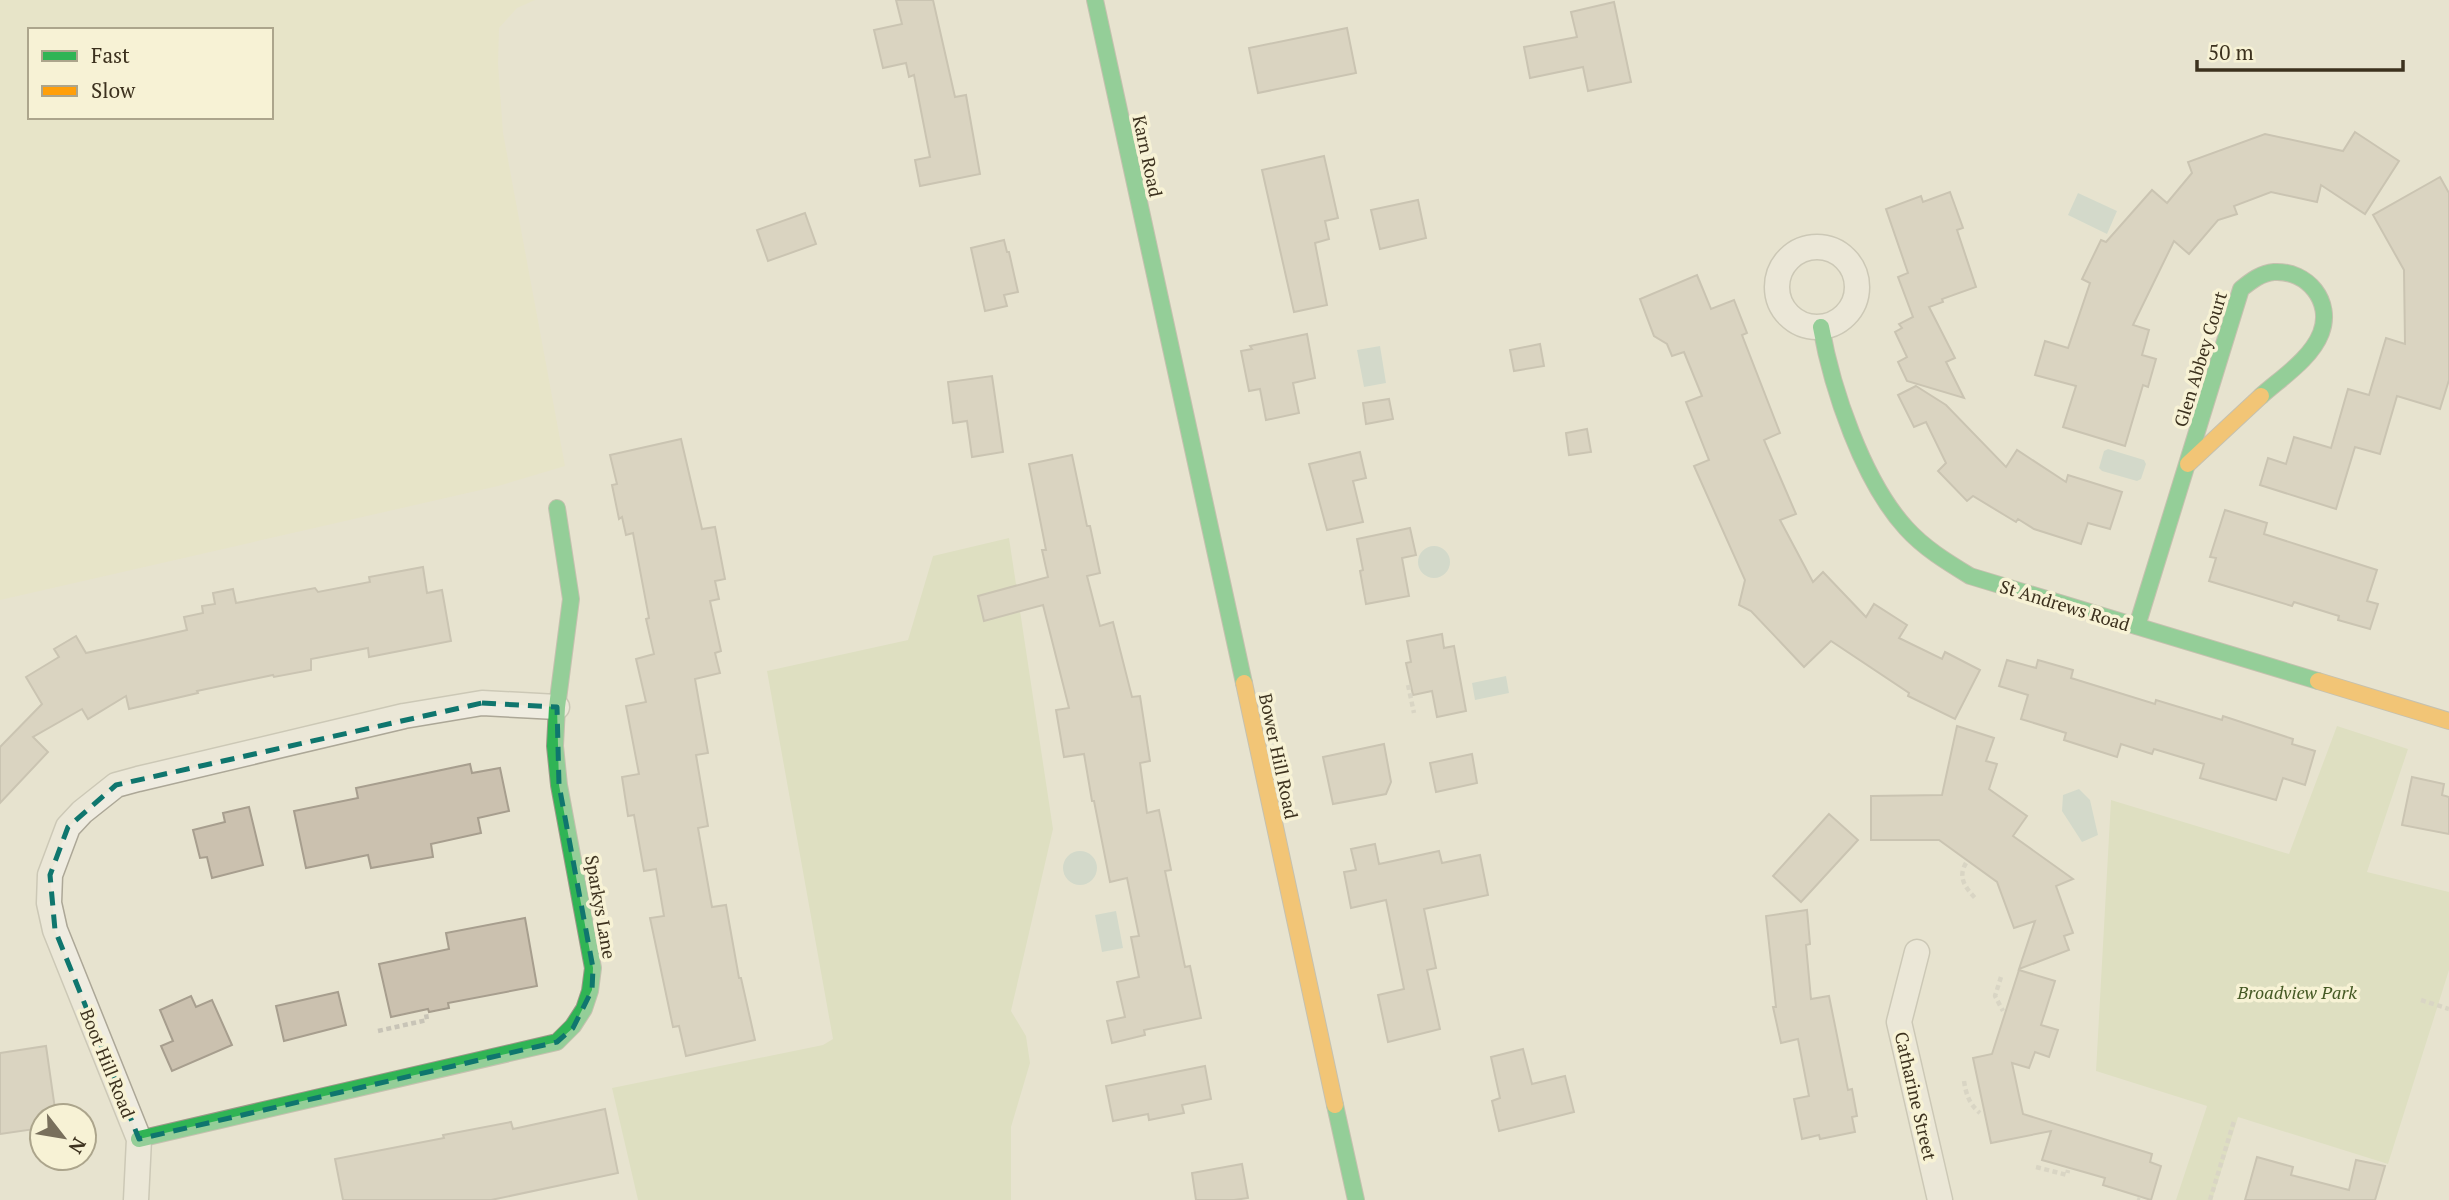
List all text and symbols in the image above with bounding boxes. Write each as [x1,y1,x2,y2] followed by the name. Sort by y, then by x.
[28,28,273,119] legend
[2197,28,2404,72] scale bar
[2208,38,2254,66] text: 50 m
[91,41,130,69] text: Fast
[91,76,136,104] text: Slow
[1128,113,1168,199] street label: Karn Road
[2168,288,2232,430] street label: Glen Abbey Court
[1997,574,2133,636] street label: St Andrews Road
[1254,691,1304,821] street label: Bower Hill Road
[580,853,622,961] street label: Sparkys Lane
[2236,980,2357,1004] park label: Broadview Park
[75,1005,141,1121] street label: Boot Hill Road
[1890,1029,1943,1163] street label: Catharine Street
[28,1102,98,1172] north arrow
[63,1133,92,1159] text: N

